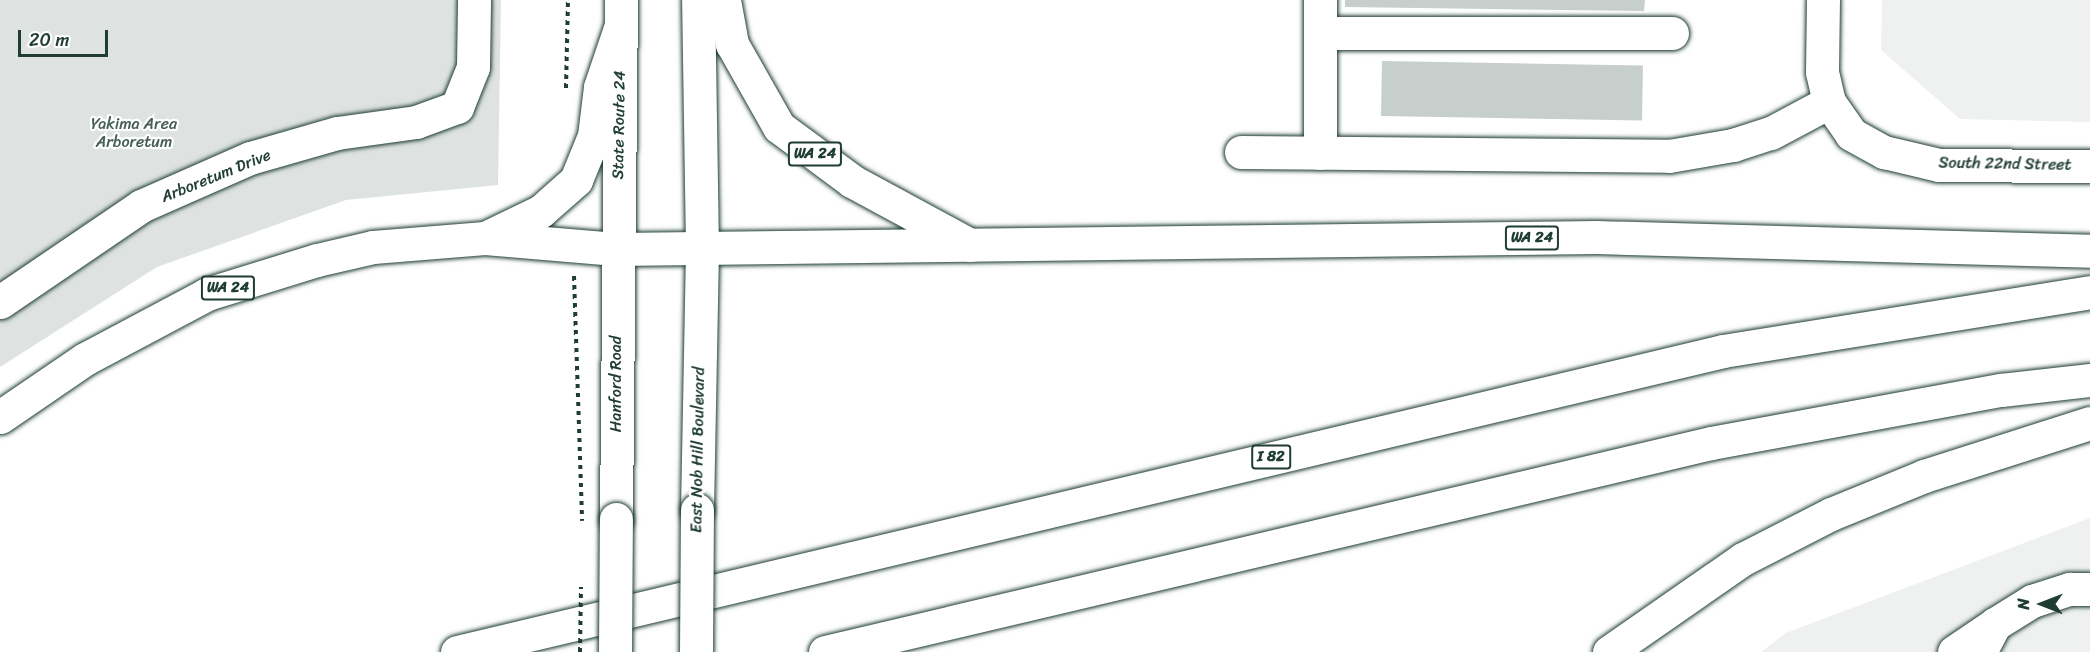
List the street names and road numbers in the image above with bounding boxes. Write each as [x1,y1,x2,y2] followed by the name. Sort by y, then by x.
[608,70,630,180] street label: State Route 24
[786,142,844,166] road number: WA 24
[158,145,274,207] street label: Arboretum Drive
[1939,153,2071,175] street label: South 22nd Street
[1504,226,1561,250] road number: WA 24
[200,276,256,300] road number: WA 24
[606,336,626,432] street label: Hanford Road
[687,367,709,533] street label: East Nob Hill Boulevard
[1250,445,1292,469] road number: I 82

